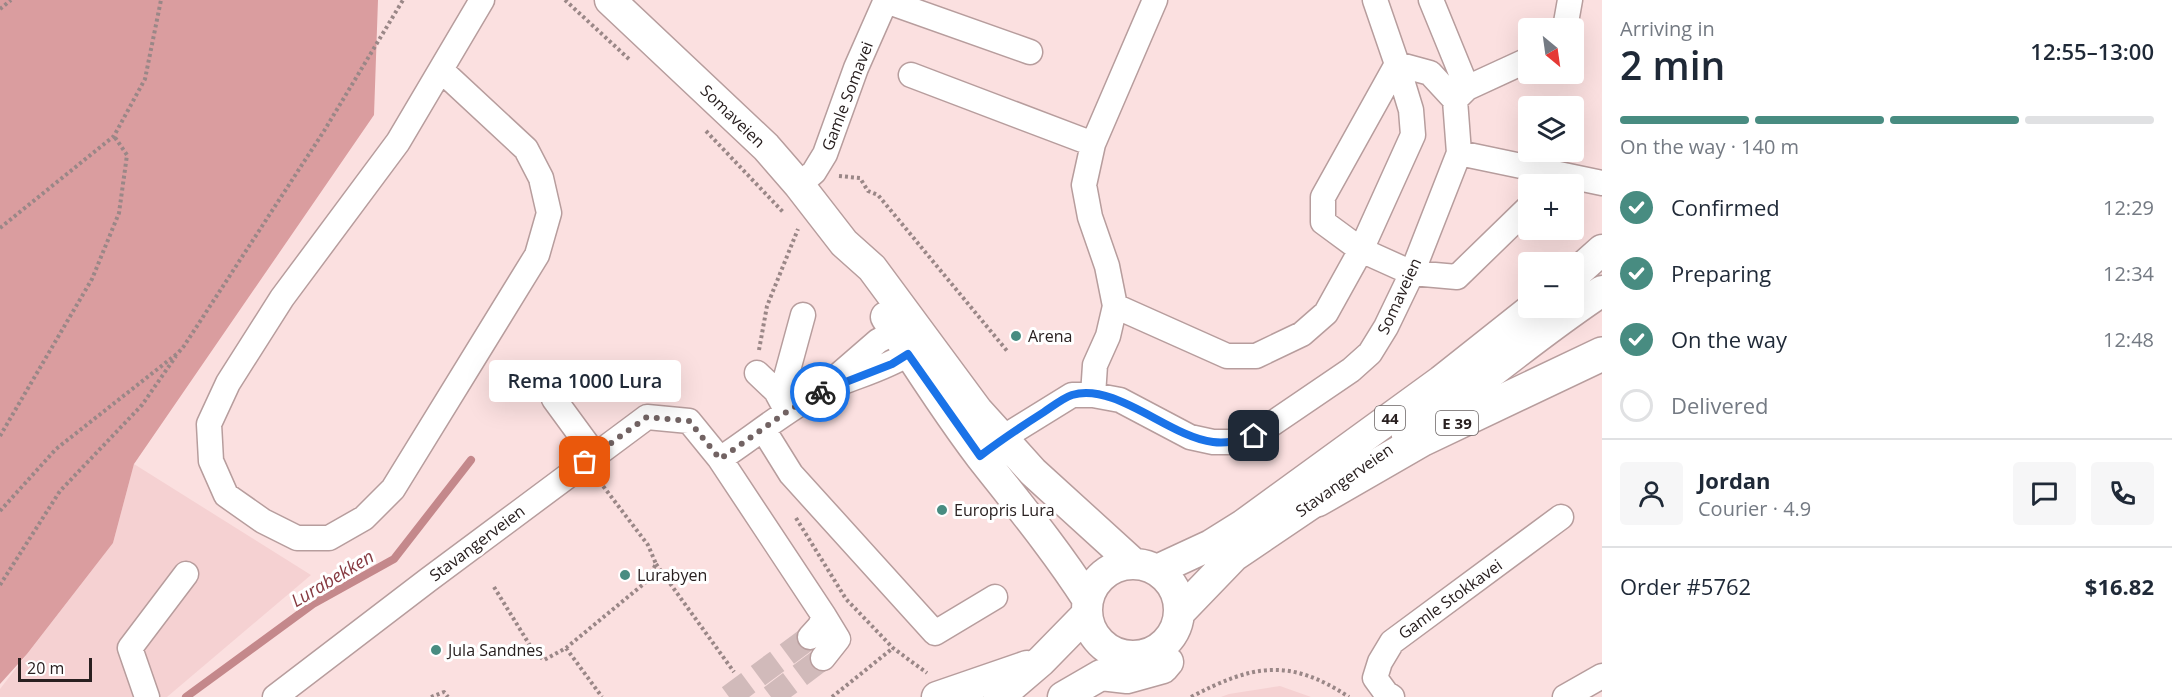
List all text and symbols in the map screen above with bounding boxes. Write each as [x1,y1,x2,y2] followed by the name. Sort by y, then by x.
[1620,15,1715,42] text: Arriving in
[1518,18,1584,84] north arrow
[1518,18,1584,318] map controls
[2030,36,2154,66] text: 12:55–13:00
[816,38,878,154] street label: Gamle Somavei
[1620,38,1725,91] text: 2 min
[696,80,770,152] street label: Somaveien
[1518,96,1584,162] button: layers
[1620,133,1799,160] text: On the way · 140 m
[1518,174,1584,240] button: +
[1620,191,1653,224] icon: check
[1671,192,1780,222] text: Confirmed
[2103,194,2154,221] text: 12:29
[1518,252,1584,318] button: −
[1372,254,1426,338] street label: Somaveien
[1620,257,1653,290] icon: check
[1671,258,1771,288] text: Preparing
[2103,260,2154,287] text: 12:34
[1620,323,1653,356] icon: check
[1671,324,1787,354] text: On the way
[1028,325,1072,347] place label: Arena
[2103,326,2154,353] text: 12:48
[1009,329,1023,343] marker: Arena
[489,360,681,402] callout: Rema 1000 Lura
[790,362,850,422] courier
[508,367,662,394] text: Rema 1000 Lura
[804,376,837,409] icon: bike
[1671,390,1769,420] text: Delivered
[1375,406,1405,430] road number: 44
[1228,410,1279,461] pin
[1436,411,1478,435] road number: E 39
[1237,419,1270,452] icon: home
[559,436,610,487] pin
[1291,438,1397,522] street label: Stavangerveien
[568,445,601,478] icon: bag
[1620,462,1683,525] button: person
[2013,462,2076,525] button: chat
[2091,462,2154,525] button: phone
[1698,465,1771,495] text: Jordan
[1698,495,1811,522] text: Courier · 4.9
[954,499,1055,521] place label: Europris Lura
[425,500,529,586] street label: Stavangerveien
[935,503,949,517] marker: Europris Lura
[286,544,378,612] water label: Lurabekken
[1394,554,1506,644] street label: Gamle Stokkavei
[637,564,707,586] place label: Lurabyen
[618,568,632,582] marker: Lurabyen
[1620,571,1751,601] text: Order #5762
[2085,571,2154,601] text: $16.82
[446,639,543,661] place label: Jula Sandnes
[429,643,443,657] marker: Jula Sandnes
[18,655,92,682] scale bar
[27,657,64,679] text: 20 m

